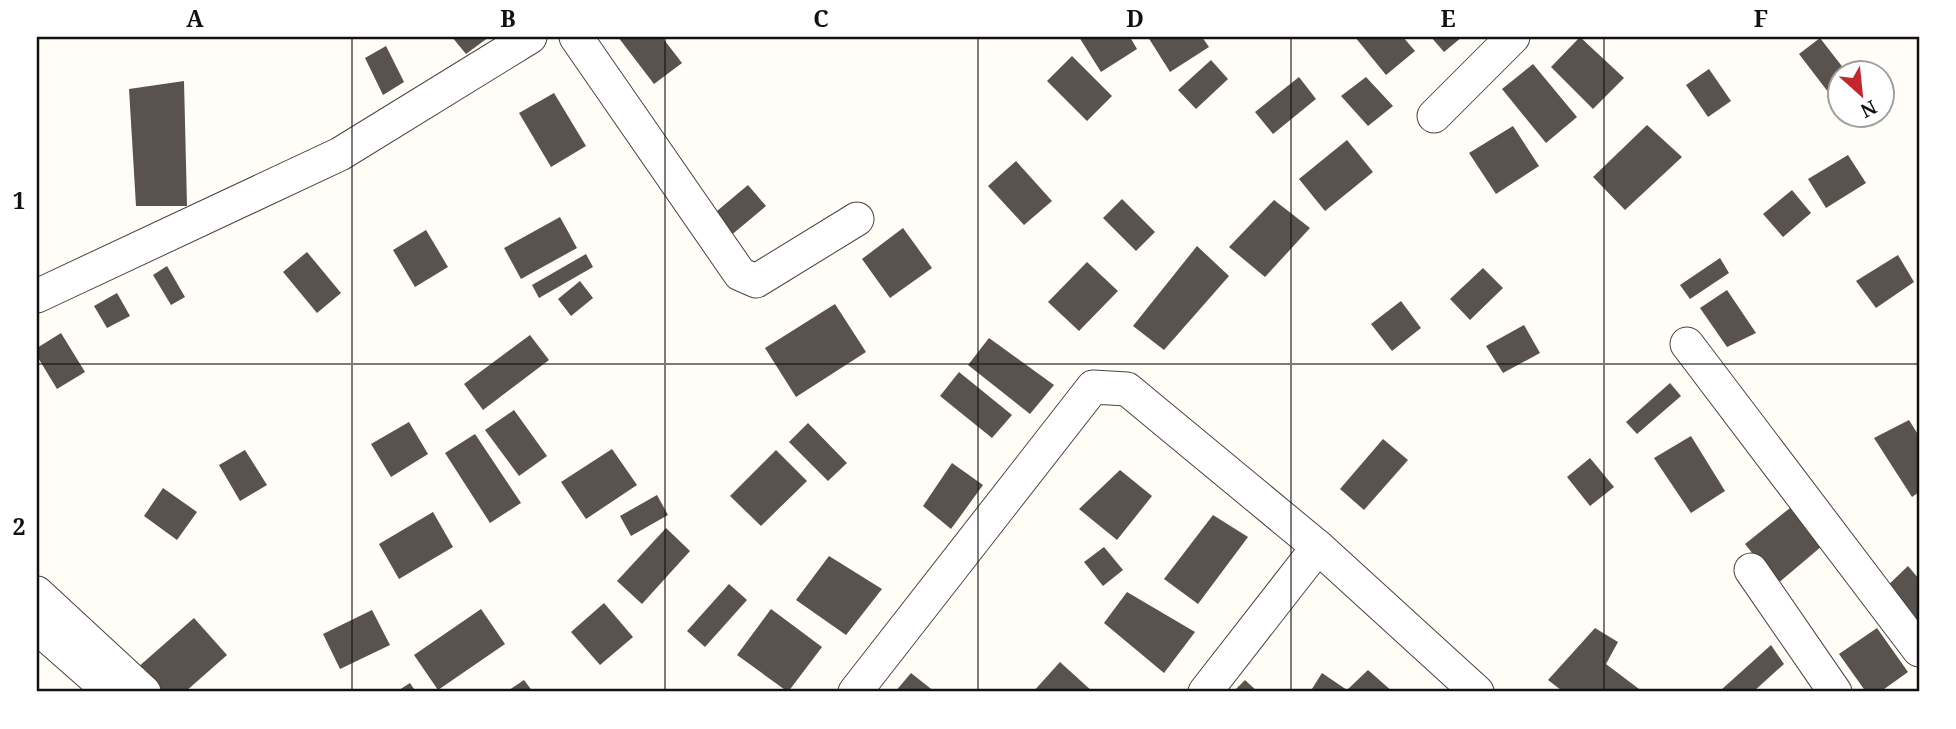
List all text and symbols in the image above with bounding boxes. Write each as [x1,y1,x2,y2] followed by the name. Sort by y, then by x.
[186,2,204,34] text: A
[500,2,516,34] text: B
[813,2,829,34] text: C
[1126,2,1144,34] text: D
[1440,2,1456,34] text: E
[1754,2,1768,34] text: F
[1826,60,1896,130] north arrow
[1856,94,1881,124] text: N
[13,184,26,216] text: 1
[13,510,26,542] text: 2

